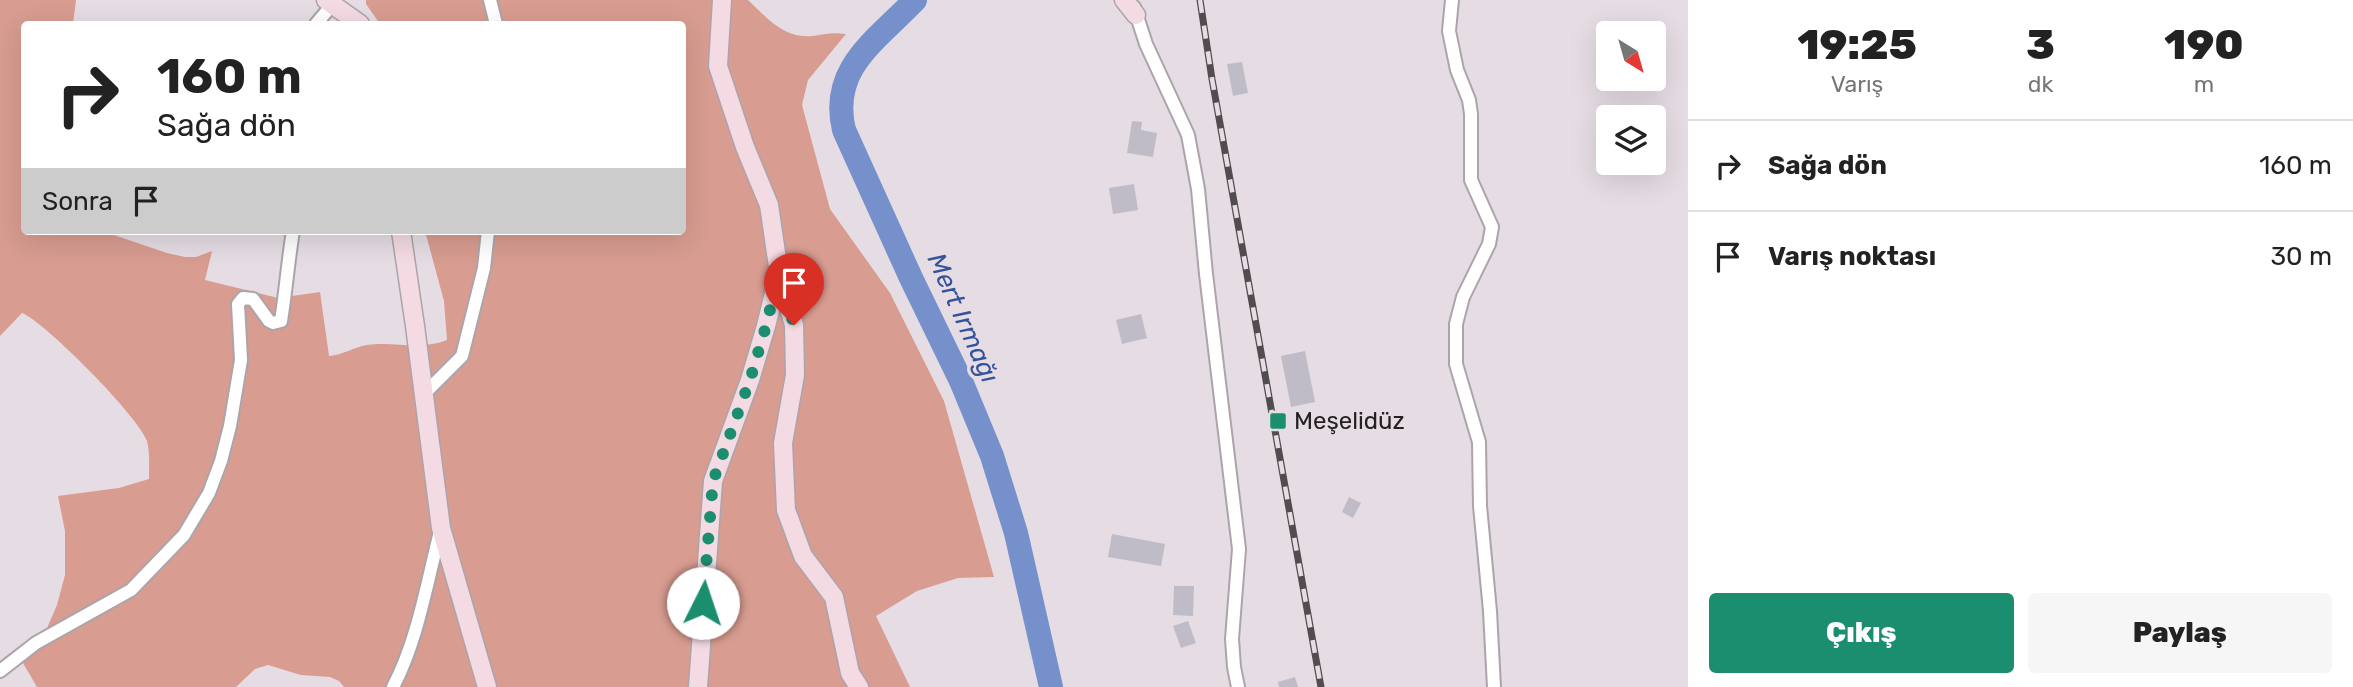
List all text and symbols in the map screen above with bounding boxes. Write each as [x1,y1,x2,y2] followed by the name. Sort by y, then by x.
[1797,20,1917,70] text: 19:25
[2026,20,2055,70] text: 3
[2164,20,2244,70] text: 190
[1596,21,1666,91] north arrow
[1596,21,1666,175] map controls
[157,47,302,105] text: 160 m
[42,49,133,140] icon: right
[1831,70,1883,98] text: Varış
[2028,70,2053,98] text: dk
[2194,70,2214,98] text: m
[1596,105,1666,175] button: layers
[157,106,296,144] text: Sağa dön
[1709,147,1747,185] icon: right
[1768,150,1887,181] text: Sağa dön
[2259,150,2332,181] text: 160 m
[127,182,165,220] icon: arrive
[42,186,113,217] text: Sonra
[1709,238,1747,276] icon: arrive
[1768,241,1936,272] text: Varış noktası
[2270,241,2332,272] text: 30 m
[921,248,1005,388] water label: Mert Irmağı
[764,253,824,325] pin
[775,264,813,302] icon: arrive
[1294,407,1405,435] place label: Meşelidüz
[1268,411,1288,431] marker: Meşelidüz
[666,566,740,640] position arrow
[1709,593,2014,673] button: Çıkış
[2028,593,2332,673] button: Paylaş

